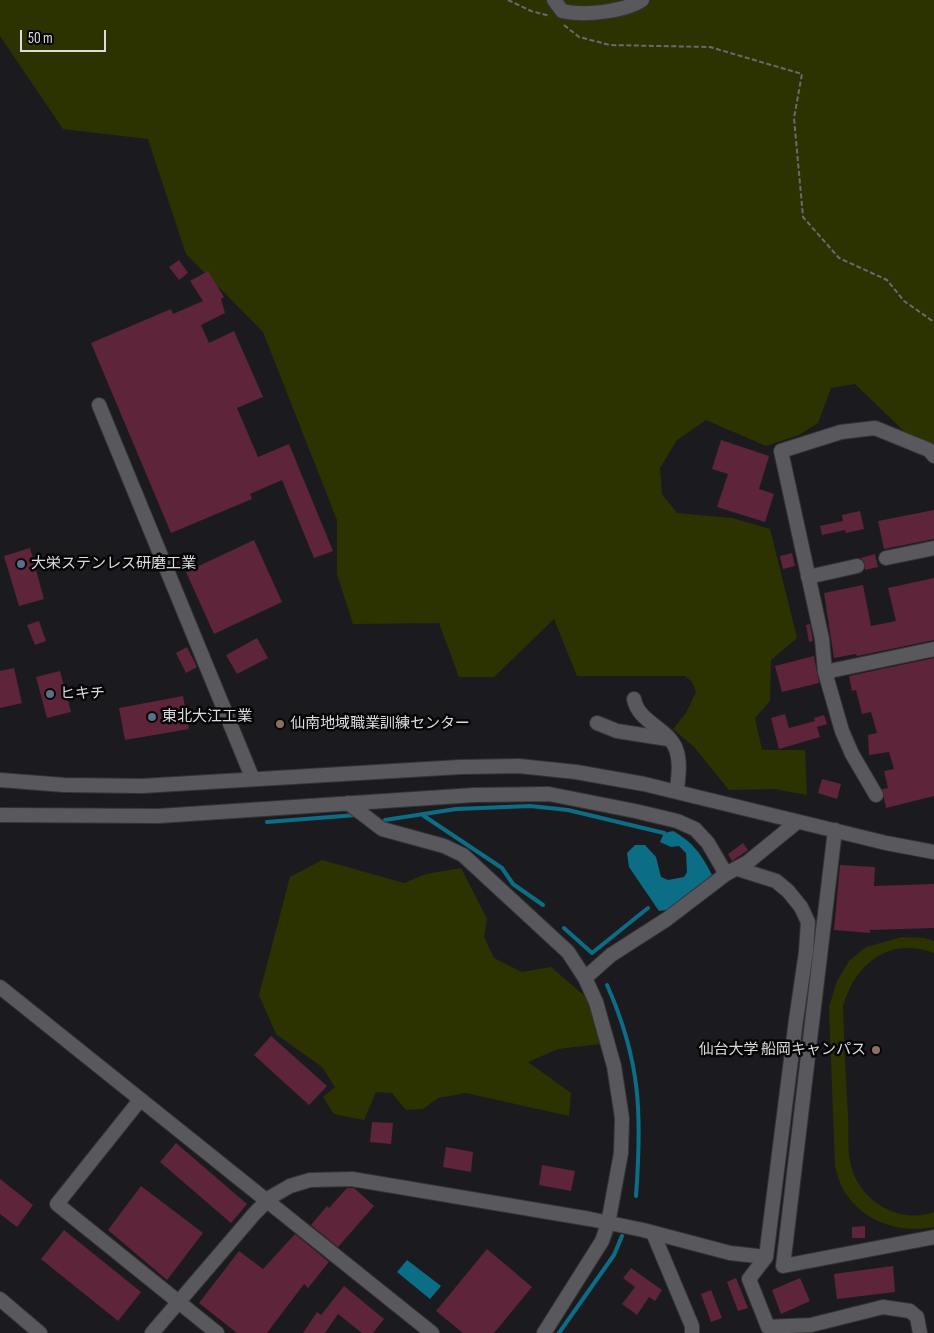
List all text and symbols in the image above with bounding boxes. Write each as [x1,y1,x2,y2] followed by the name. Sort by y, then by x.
[22,20,109,52] scale bar
[28,29,53,48] text: 50 m
[31,555,196,573] place label: 大栄ステンレス研磨工業
[15,558,27,570] marker: 大栄ステンレス研磨工業
[60,685,105,703] place label: ヒキチ
[44,688,56,700] marker: ヒキチ
[162,708,252,726] place label: 東北大江工業
[146,711,158,723] marker: 東北大江工業
[290,715,470,733] place label: 仙南地域職業訓練センター
[274,718,286,730] marker: 仙南地域職業訓練センター
[699,1041,866,1059] place label: 仙台大学 船岡キャンパス
[870,1044,882,1056] marker: 仙台大学 船岡キャンパス

